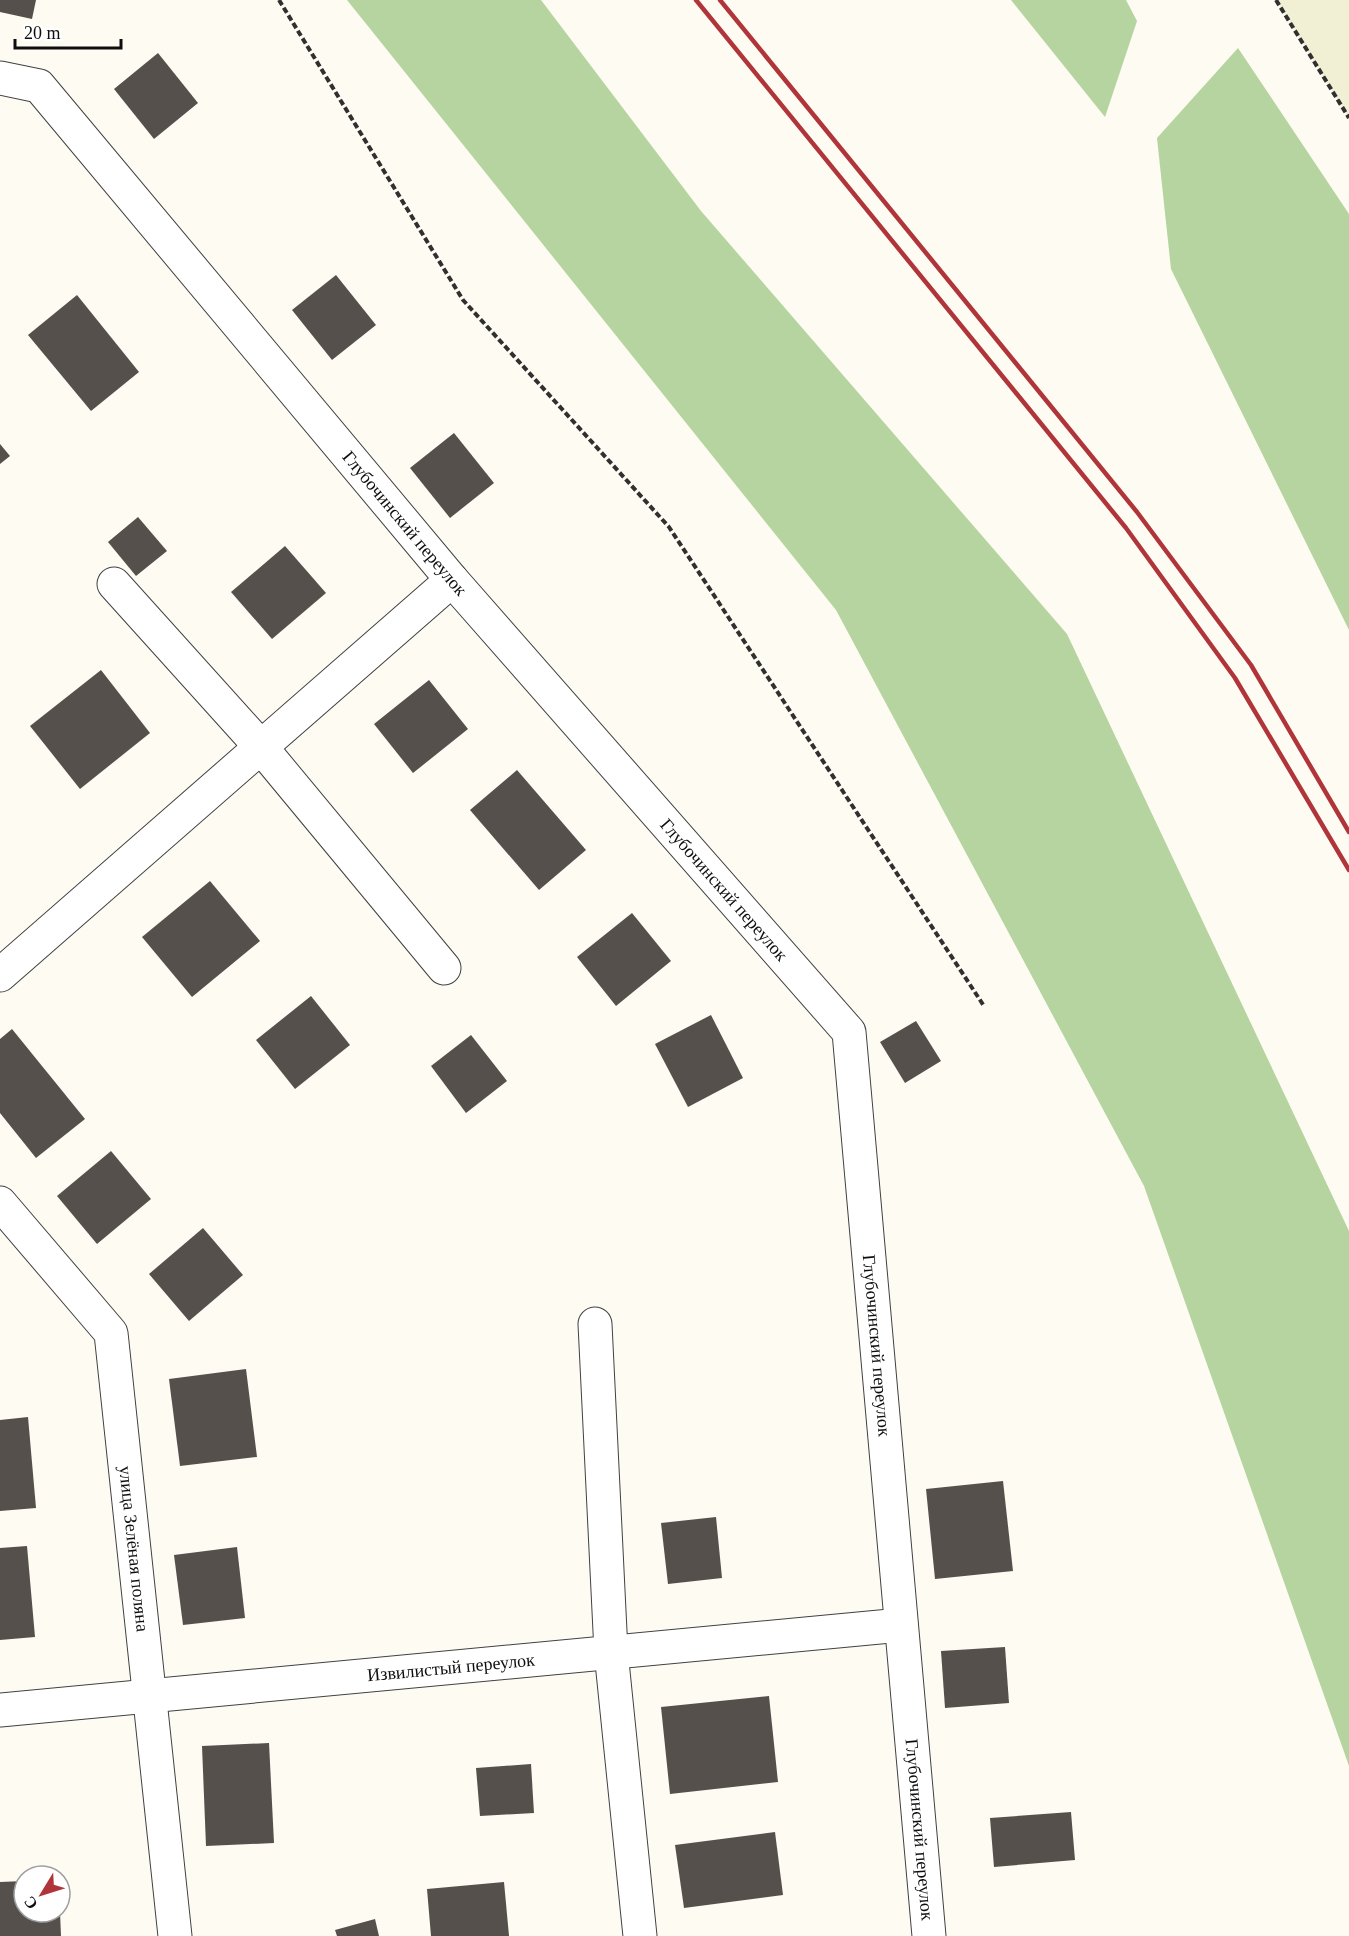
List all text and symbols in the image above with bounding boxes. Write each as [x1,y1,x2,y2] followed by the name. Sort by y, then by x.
[15,12,122,50] scale bar
[24,23,61,43] text: 20 m
[339,447,471,600] street label: Глубочинский переулок
[656,815,792,965] street label: Глубочинский переулок
[859,1254,895,1438] street label: Глубочинский переулок
[115,1465,153,1633] street label: улица Зелёная поляна
[366,1650,536,1685] street label: Извилистый переулок
[902,1738,938,1922] street label: Глубочинский переулок
[12,1864,72,1924] north arrow
[20,1893,41,1913] text: С

